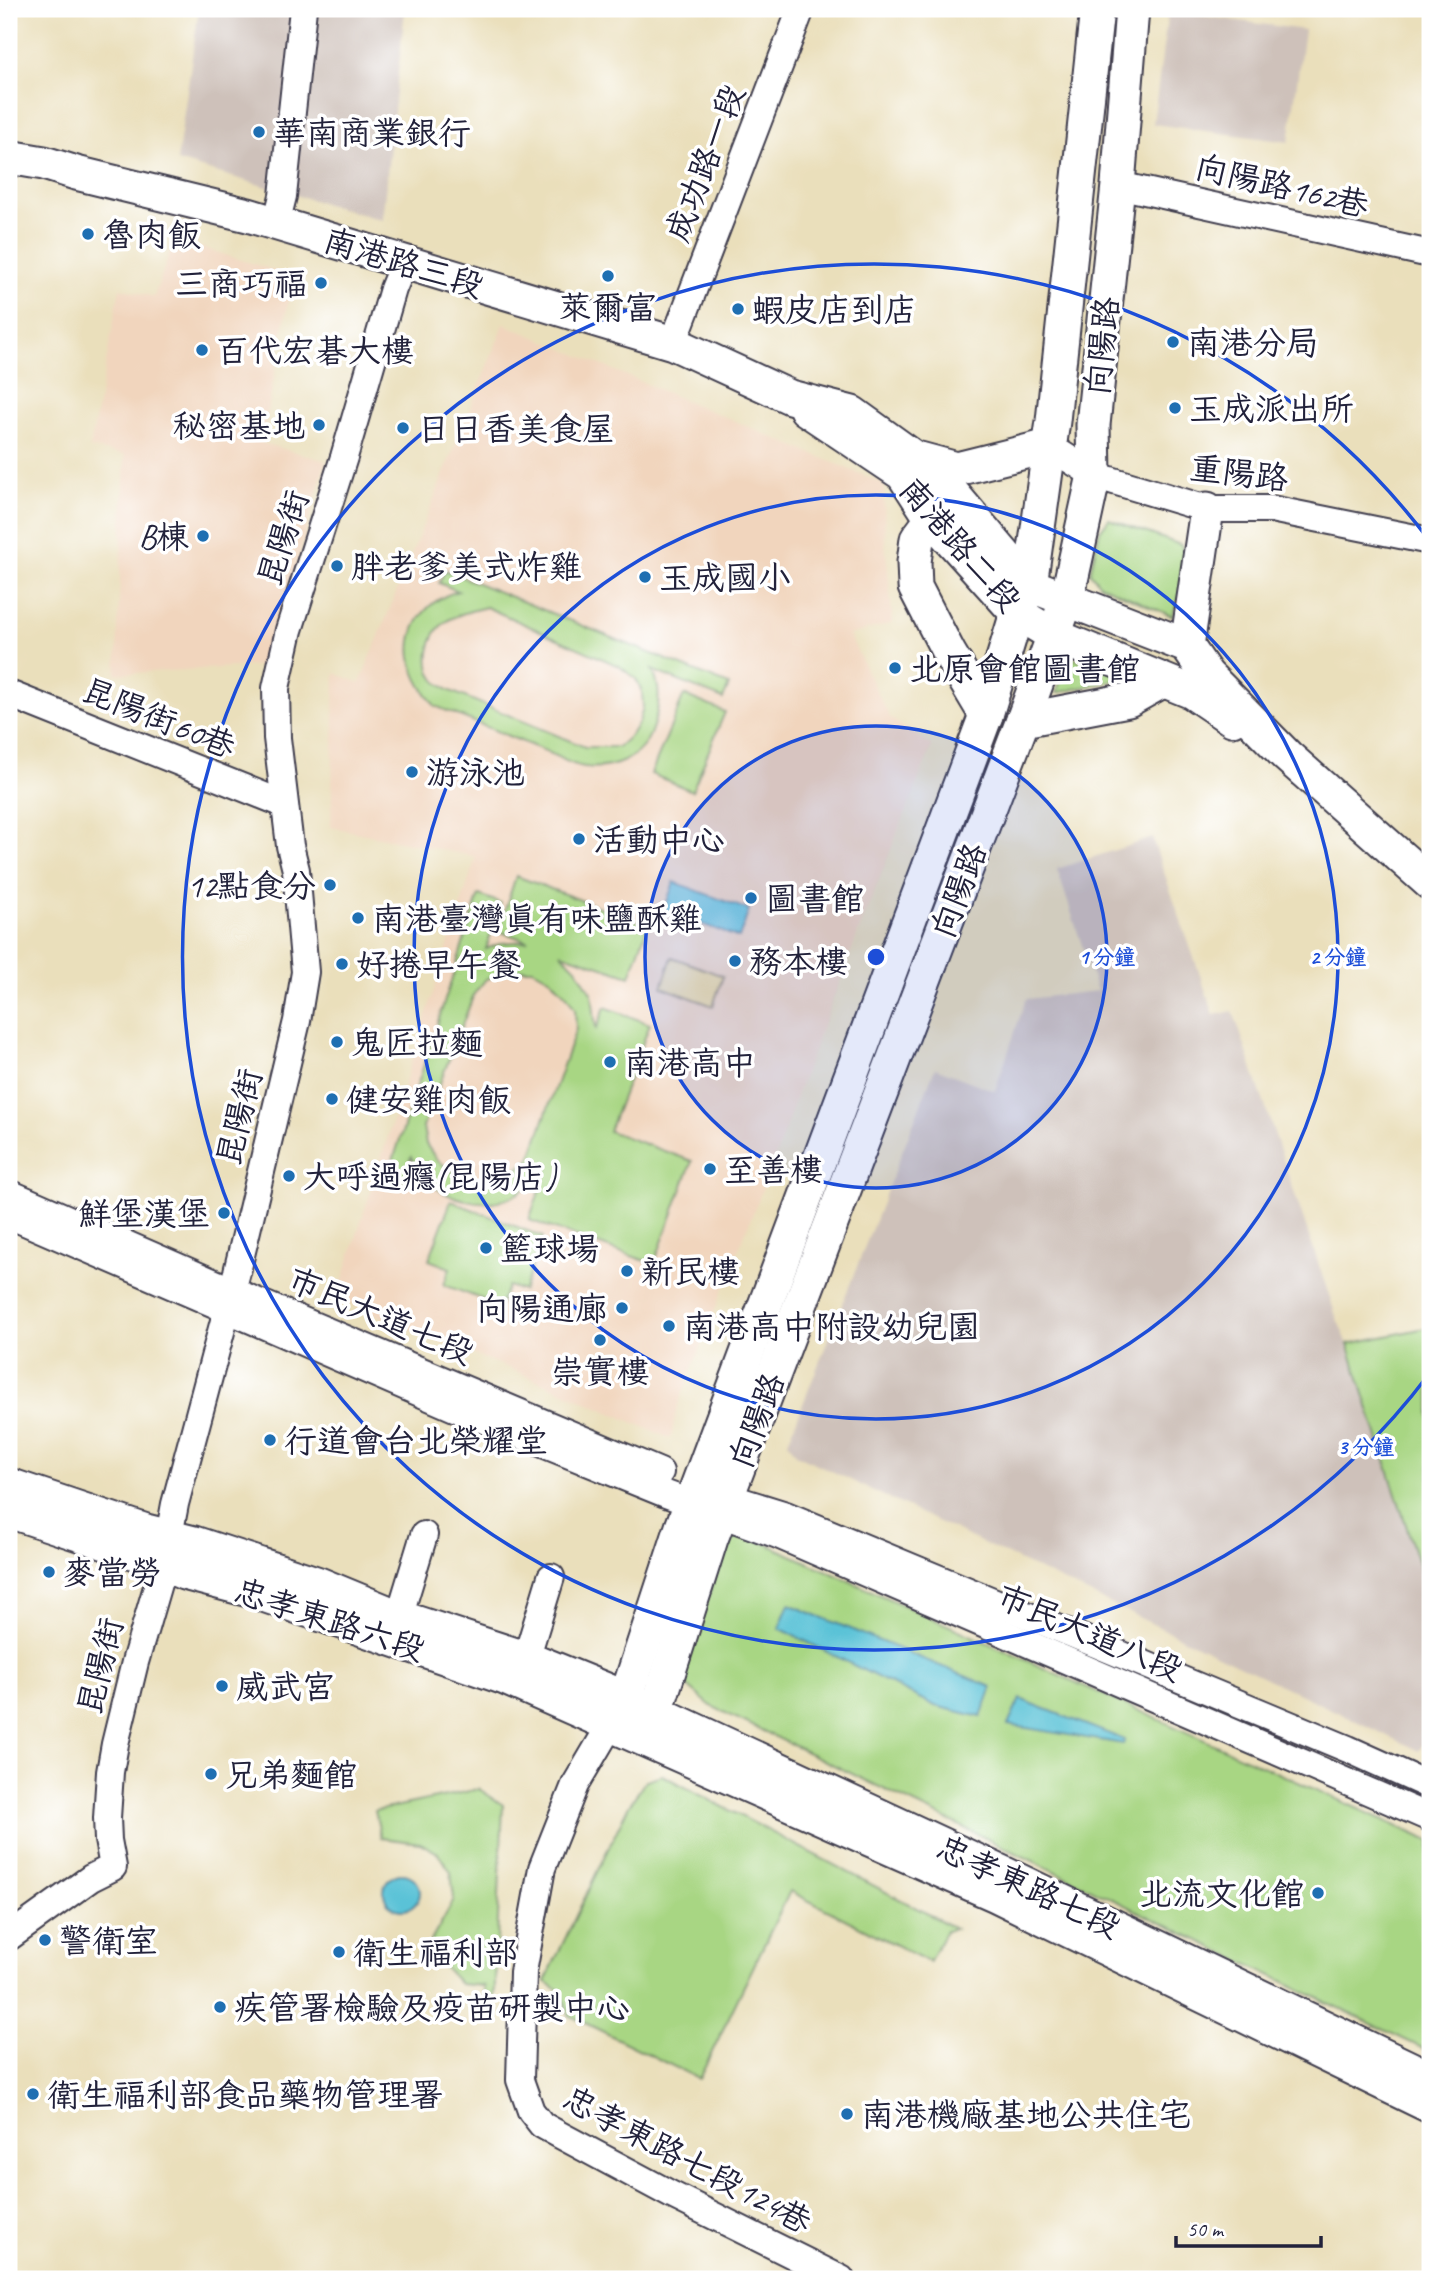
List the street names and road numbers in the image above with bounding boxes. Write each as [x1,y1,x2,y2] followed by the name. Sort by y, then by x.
[656,79,754,248] street label: 成功路一段
[1191,146,1373,226] street label: 向陽路162巷
[319,219,489,307] street label: 南港路三段
[1076,295,1128,398] street label: 向陽路
[1187,446,1291,500] street label: 重陽路
[890,469,1030,621] street label: 南港路二段
[248,485,318,592] street label: 昆陽街
[76,668,241,768] street label: 昆陽街60巷
[922,837,996,944] street label: 向陽路
[207,1064,271,1170] street label: 昆陽街
[281,1258,480,1374] street label: 市民大道七段
[720,1367,794,1474] street label: 向陽路
[229,1569,430,1671] street label: 忠孝東路六段
[990,1575,1189,1691] street label: 市民大道八段
[68,1613,132,1719] street label: 昆陽街
[930,1826,1127,1948] street label: 忠孝東路七段
[556,2077,819,2243] street label: 忠孝東路七段124巷

